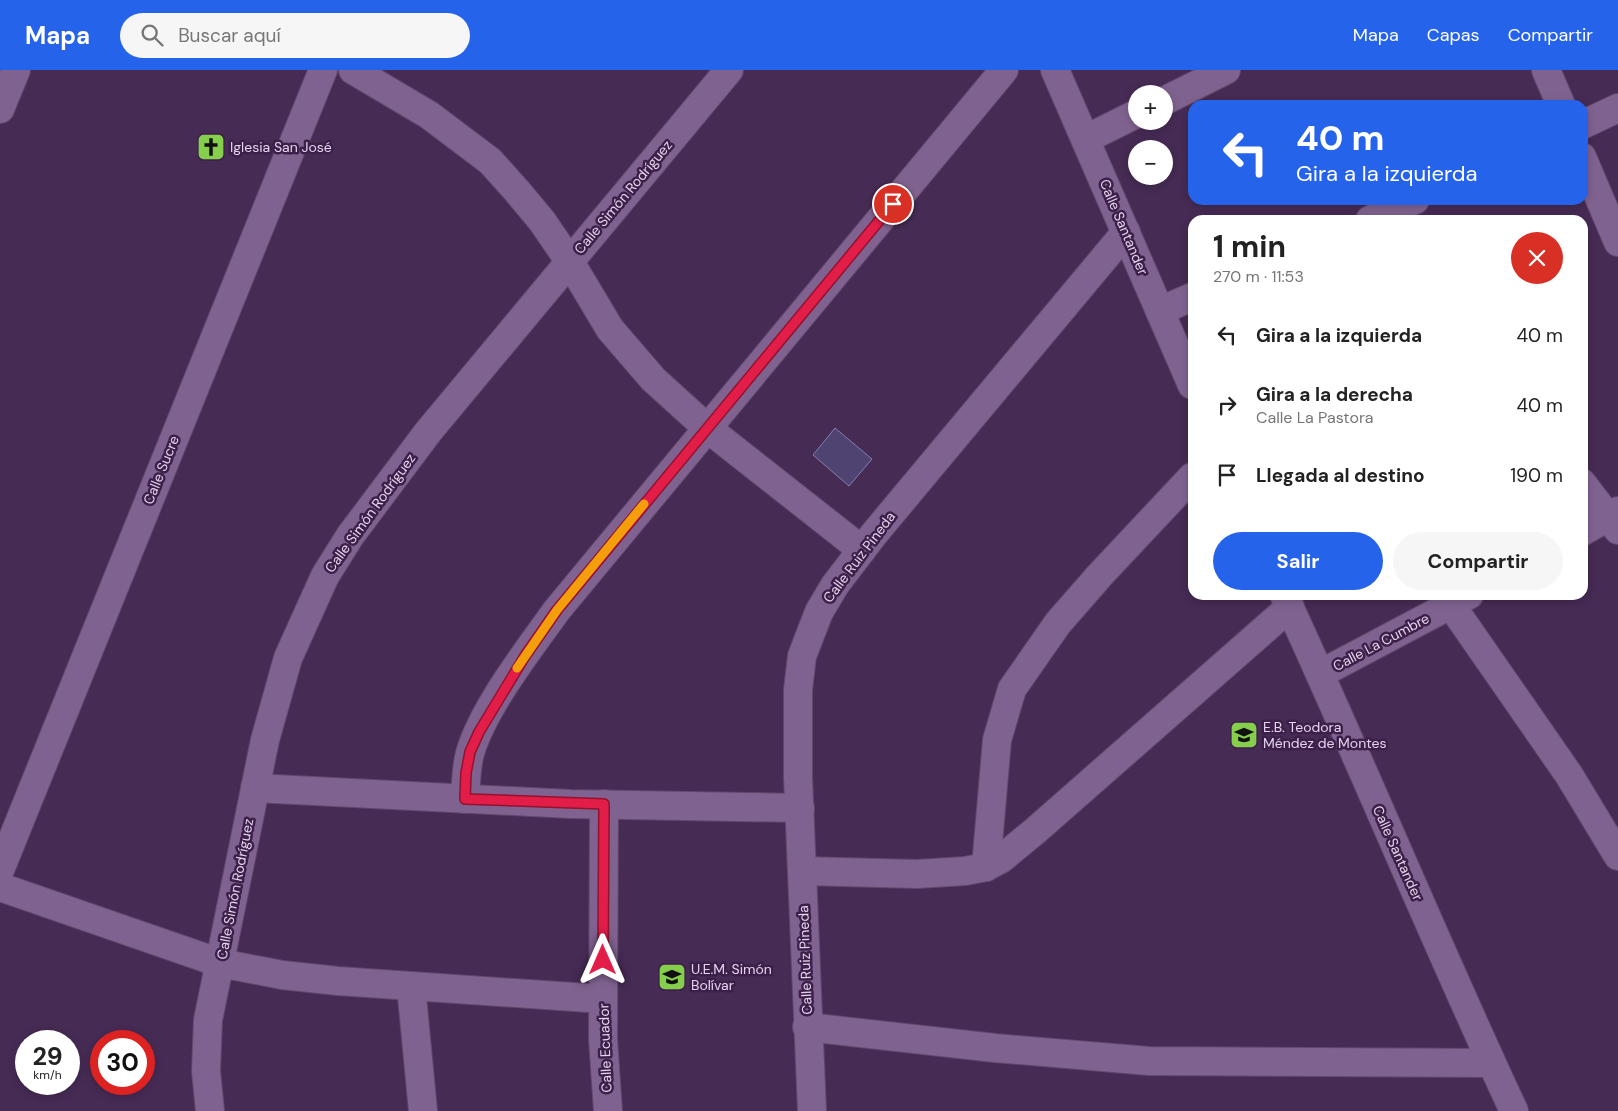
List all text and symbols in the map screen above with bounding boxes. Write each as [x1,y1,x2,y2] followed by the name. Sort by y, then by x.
[120,13,470,58] search box
[25,20,90,51] text: Mapa
[138,21,166,49] icon: search
[178,23,281,48] text: Buscar aquí
[1353,23,1399,47] text: Mapa
[1427,23,1480,47] text: Capas
[1508,23,1593,47] text: Compartir
[1128,85,1173,185] map controls
[1128,85,1173,130] button: +
[1296,115,1385,161] text: 40 m
[1213,120,1278,185] icon: left
[196,132,226,162] church icon: Iglesia San José
[570,136,676,258] street label: Calle Simón Rodríguez
[230,138,332,156] place label: Iglesia San José
[1128,140,1173,185] button: −
[1296,159,1477,188] text: Gira a la izquierda
[1096,176,1152,278] street label: Calle Santander
[872,183,914,225] pin
[879,190,907,218] icon: arrive
[1213,227,1286,266] text: 1 min
[1511,232,1563,284] button: close
[1213,266,1304,287] text: 270 m · 11:53
[1213,321,1241,349] icon: left
[1256,323,1422,348] text: Gira a la izquierda
[1516,323,1563,348] text: 40 m
[1256,382,1413,407] text: Gira a la derecha
[1213,391,1241,419] icon: right
[1516,393,1563,418] text: 40 m
[1256,407,1374,428] text: Calle La Pastora
[139,433,183,507] street label: Calle Sucre
[321,450,419,576] street label: Calle Simón Rodríguez
[1213,461,1241,489] icon: arrive
[1256,463,1425,488] text: Llegada al destino
[1510,463,1563,488] text: 190 m
[819,508,899,606] street label: Calle Ruiz Pineda
[1213,532,1383,590] button: Salir
[1393,532,1563,590] button: Compartir
[1330,609,1432,675] street label: Calle La Cumbre
[1263,718,1386,752] place label: E.B. Teodora Méndez de Montes
[1229,720,1259,750] school or university icon: E.B. Teodora Méndez de Montes
[1369,803,1427,903] street label: Calle Santander
[213,817,257,961] street label: Calle Simón Rodríguez
[794,905,816,1015] street label: Calle Ruiz Pineda
[576,933,628,985] position arrow
[691,960,772,994] place label: U.E.M. Simón Bolívar
[657,962,687,992] school or university icon: U.E.M. Simón Bolívar
[594,1003,616,1093] street label: Calle Ecuador
[90,1030,155,1095] speed limit sign: 30
[32,1040,63,1073] text: 29
[33,1067,62,1083] text: km/h

